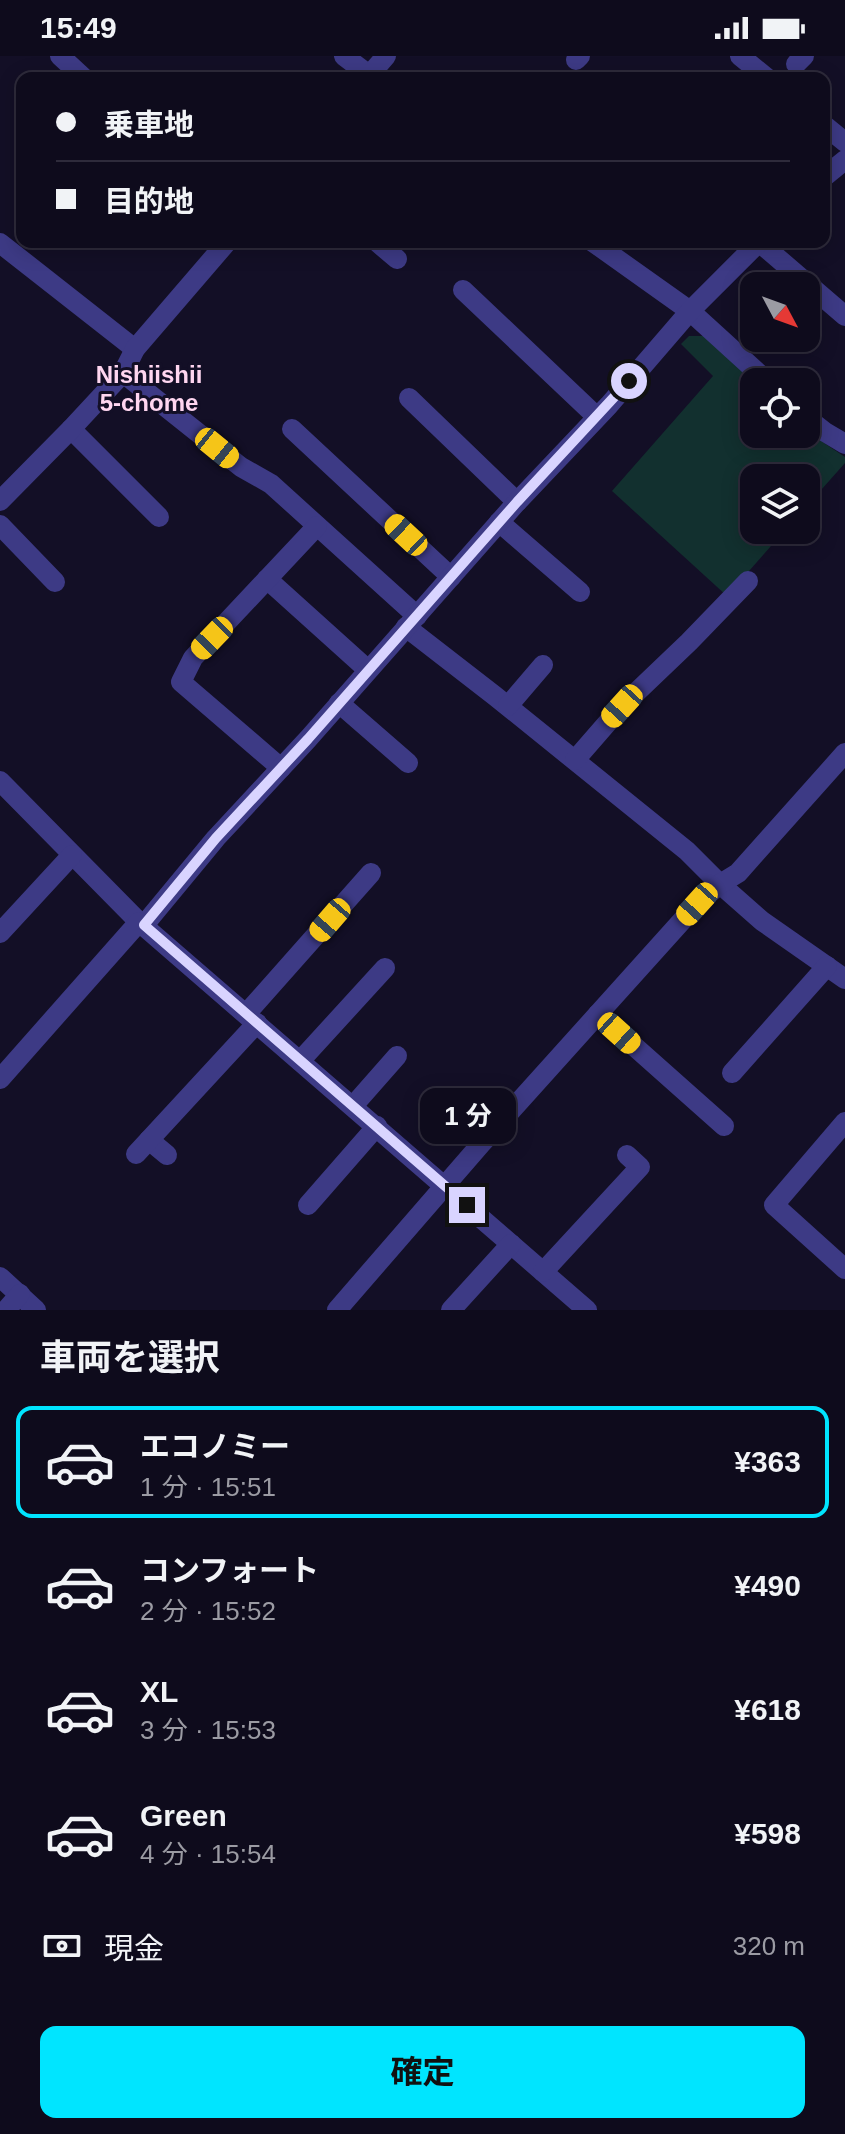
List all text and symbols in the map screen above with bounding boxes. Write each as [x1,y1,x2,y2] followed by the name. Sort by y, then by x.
[40,11,117,44] text: 15:49
[104,108,194,141] text: 乗車地
[104,185,194,218] text: 目的地
[740,272,820,352] north arrow
[740,272,820,544] map controls
[96,361,202,416] district label: Nishiishii 5-chome
[611,363,647,399] route start
[740,368,820,448] button: locate
[191,424,243,472] car
[740,464,820,544] button: layers
[380,510,432,560] car
[187,612,237,664] car
[597,680,647,732] car
[672,878,722,930] car
[305,894,355,946] car
[593,1008,645,1058] car
[419,1089,515,1145] callout: 1 分
[444,1101,492,1131] text: 1 分
[449,1187,485,1223] route end
[40,1337,220,1378] text: 車両を選択
[44,1426,116,1498] icon: car
[140,1430,290,1463] text: エコノミー
[734,1445,801,1478] text: ¥363
[140,1472,276,1502] text: 1 分 · 15:51
[44,1550,116,1622] icon: car
[140,1554,319,1587] text: コンフォート
[734,1569,801,1602] text: ¥490
[140,1596,276,1626] text: 2 分 · 15:52
[44,1674,116,1746] icon: car
[140,1675,178,1708] text: XL
[734,1693,801,1726] text: ¥618
[140,1715,276,1745] text: 3 分 · 15:53
[44,1798,116,1870] icon: car
[140,1799,227,1832] text: Green
[734,1817,801,1850] text: ¥598
[140,1839,276,1869] text: 4 分 · 15:54
[40,1924,84,1968] icon: cash
[733,1931,805,1961] text: 320 m
[104,1932,164,1965] text: 現金
[40,2026,805,2118] button: 確定

